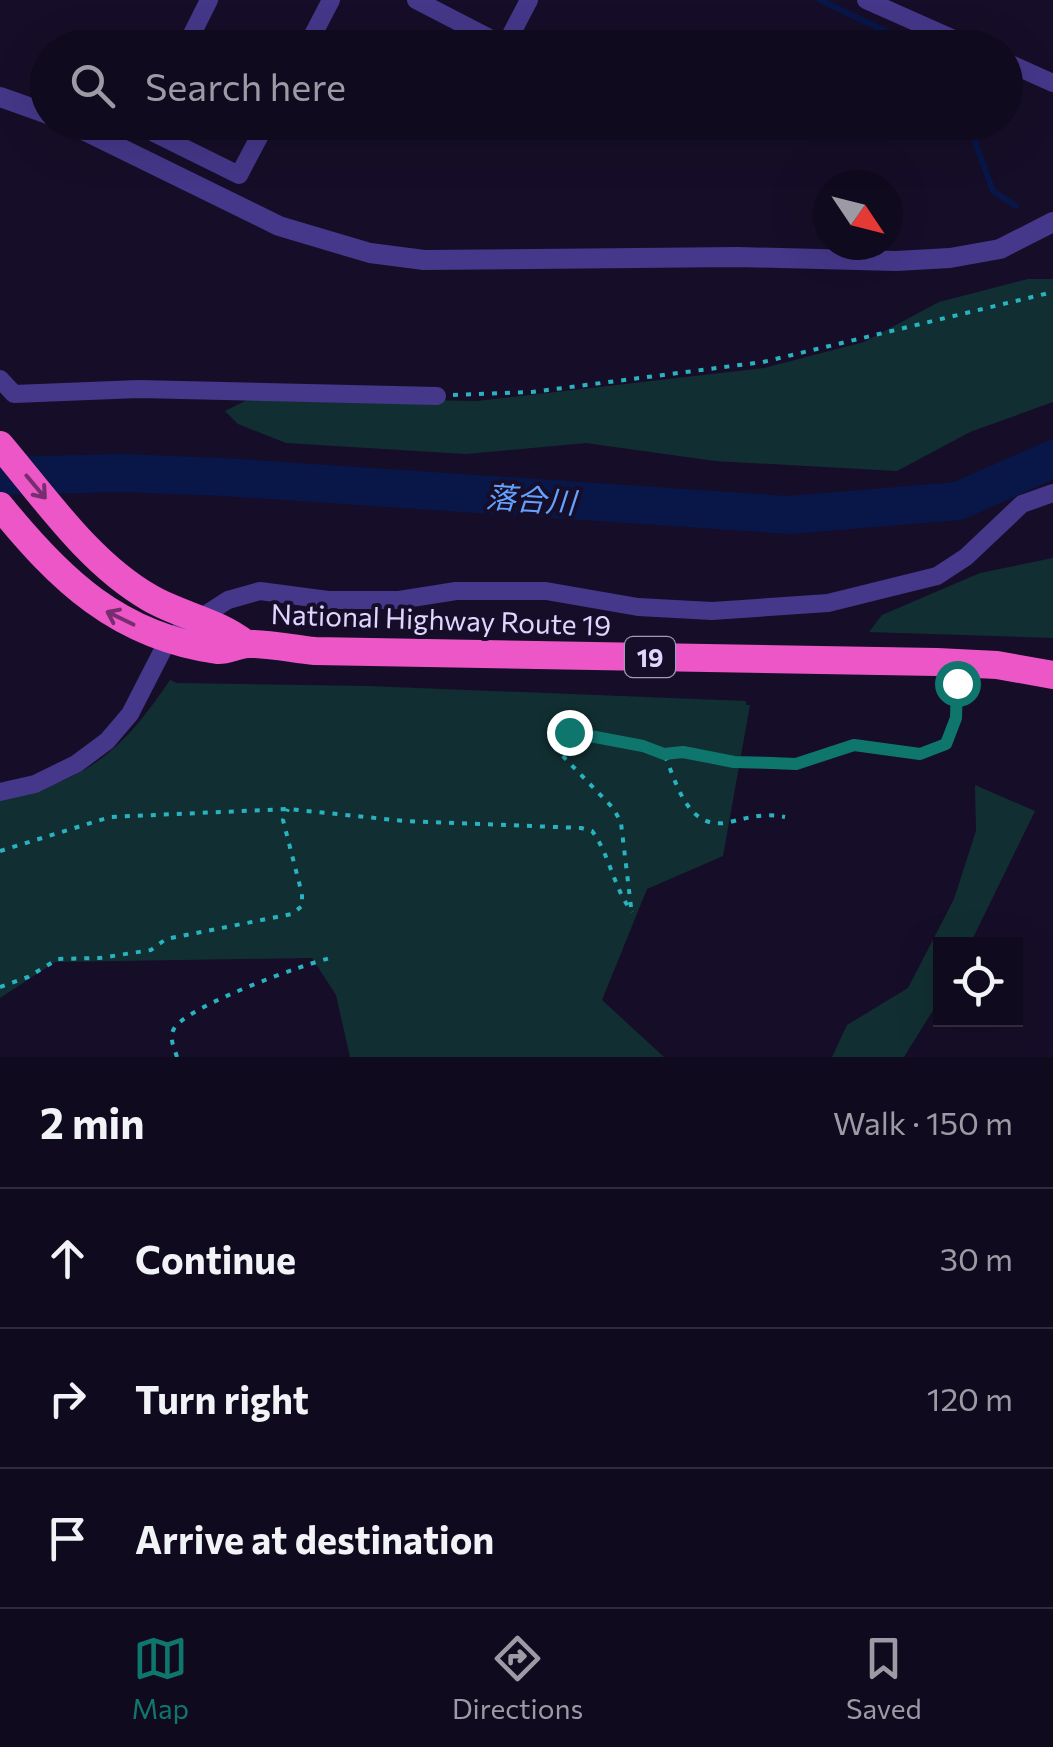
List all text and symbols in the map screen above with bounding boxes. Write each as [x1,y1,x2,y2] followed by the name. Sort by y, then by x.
[30,30,1023,140] search box
[65,58,120,113] icon: search
[145,62,346,109] text: Search here
[813,170,903,260] north arrow
[24,474,47,499] one-way arrow
[485,476,580,520] water label: 落合川
[270,596,612,642] street label: National Highway Route 19
[106,607,136,626] one-way arrow
[625,637,675,677] road number: 19
[935,661,981,707] route start
[547,710,593,756] route end
[933,937,1023,1027] map controls
[933,937,1023,1027] button: locate
[40,1096,145,1148] text: 2 min
[833,1102,1013,1142] text: Walk · 150 m
[40,1231,95,1286] icon: ahead
[135,1235,296,1282] text: Continue
[940,1238,1013,1278] text: 30 m
[40,1371,95,1426] icon: right
[135,1375,309,1422] text: Turn right
[927,1378,1013,1418] text: 120 m
[40,1511,95,1566] icon: arrive
[135,1515,494,1562] text: Arrive at destination
[131,1631,189,1725] tab: Map
[452,1631,583,1725] tab: Directions
[846,1631,922,1725] tab: Saved

